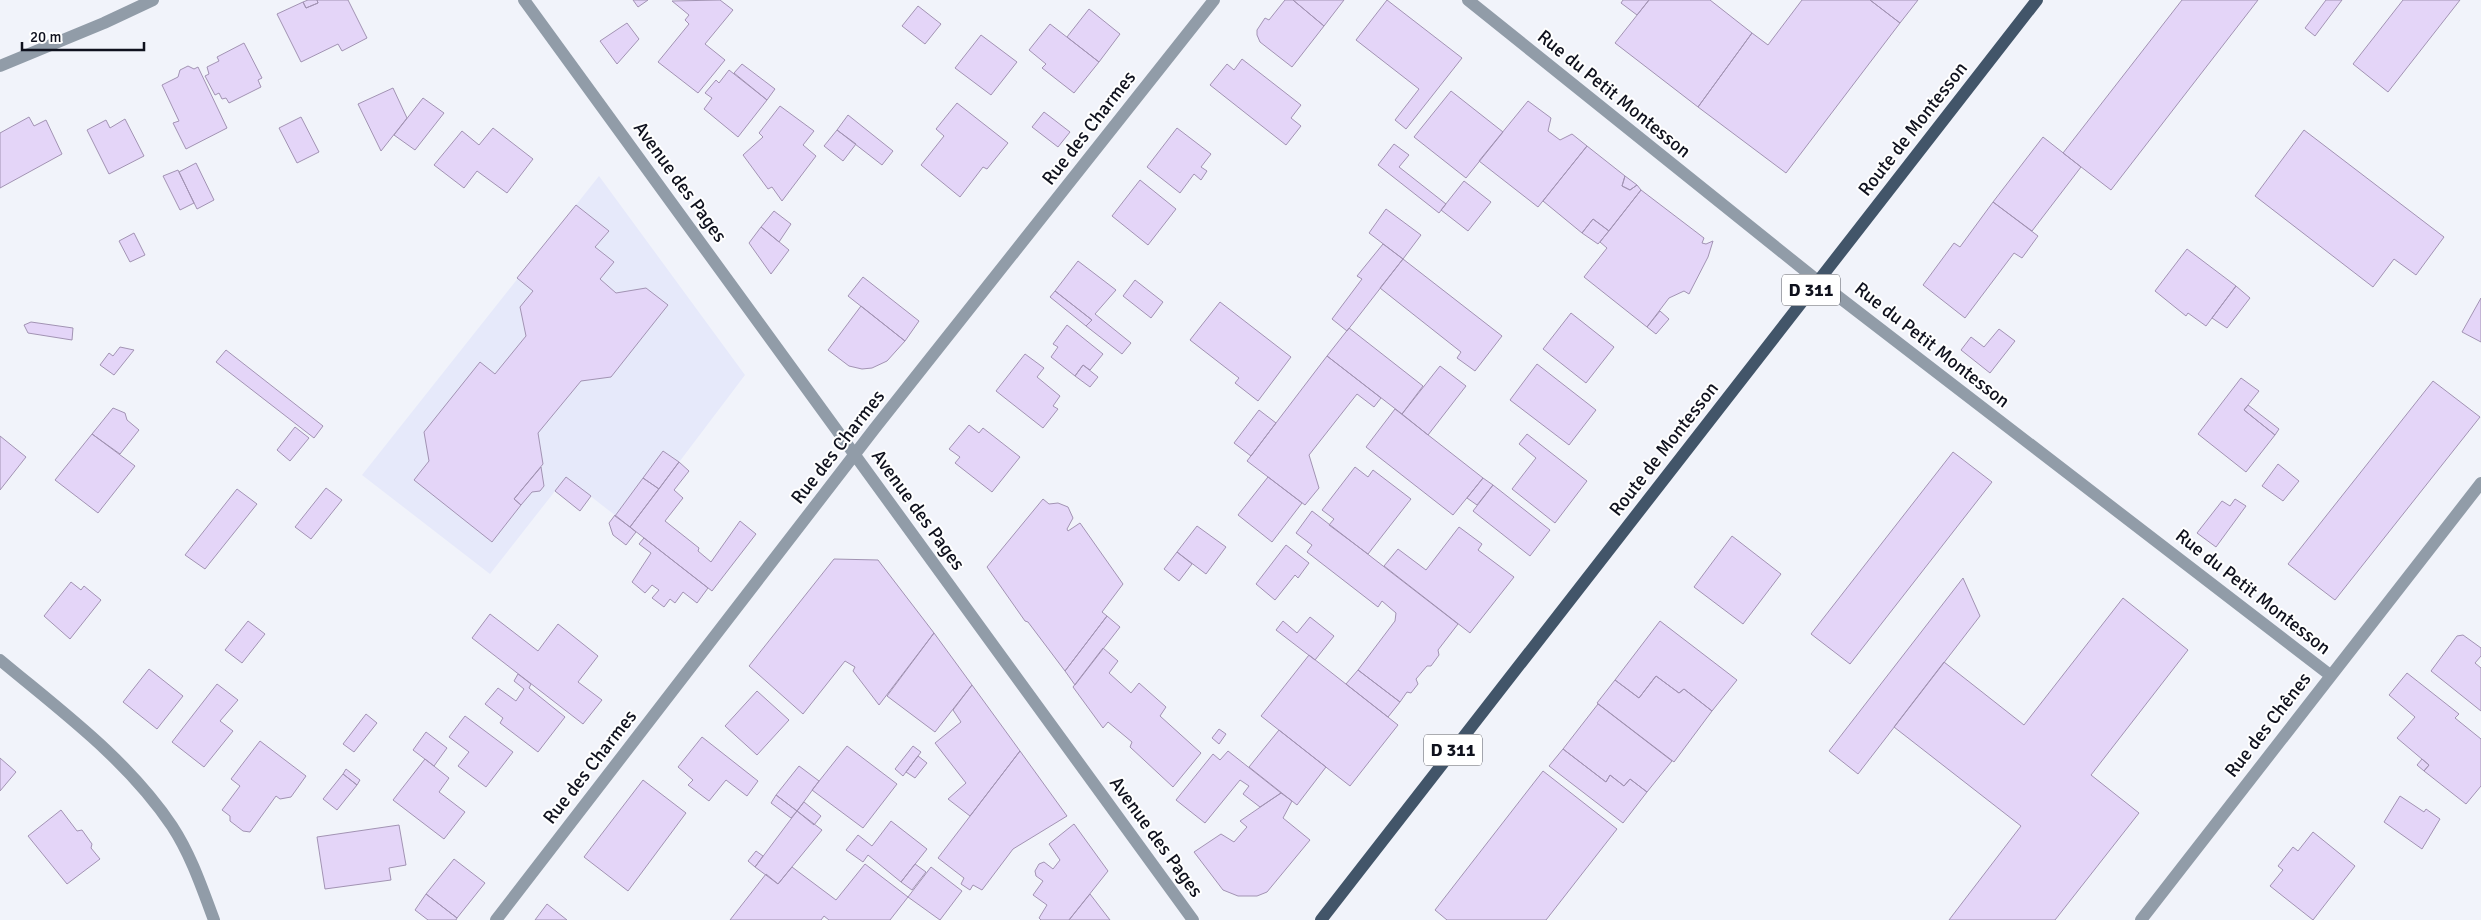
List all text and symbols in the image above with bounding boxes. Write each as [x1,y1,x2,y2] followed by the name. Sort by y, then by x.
[22,20,145,52] scale bar
[1532,25,1696,163] street label: Rue du Petit Montesson
[30,28,61,46] text: 20 m
[1853,57,1973,201] street label: Route de Montesson
[1037,66,1141,190] street label: Rue des Charmes
[628,117,732,247] street label: Avenue des Pages
[1782,274,1840,306] road number: D 311
[1850,277,2014,413] street label: Rue du Petit Montesson
[1604,377,1724,521] street label: Route de Montesson
[786,385,890,509] street label: Rue des Charmes
[866,445,970,575] street label: Avenue des Pages
[2171,524,2335,660] street label: Rue du Petit Montesson
[2220,668,2316,782] street label: Rue des Chênes
[538,705,642,829] street label: Rue des Charmes
[1424,734,1482,766] road number: D 311
[1104,772,1208,902] street label: Avenue des Pages

